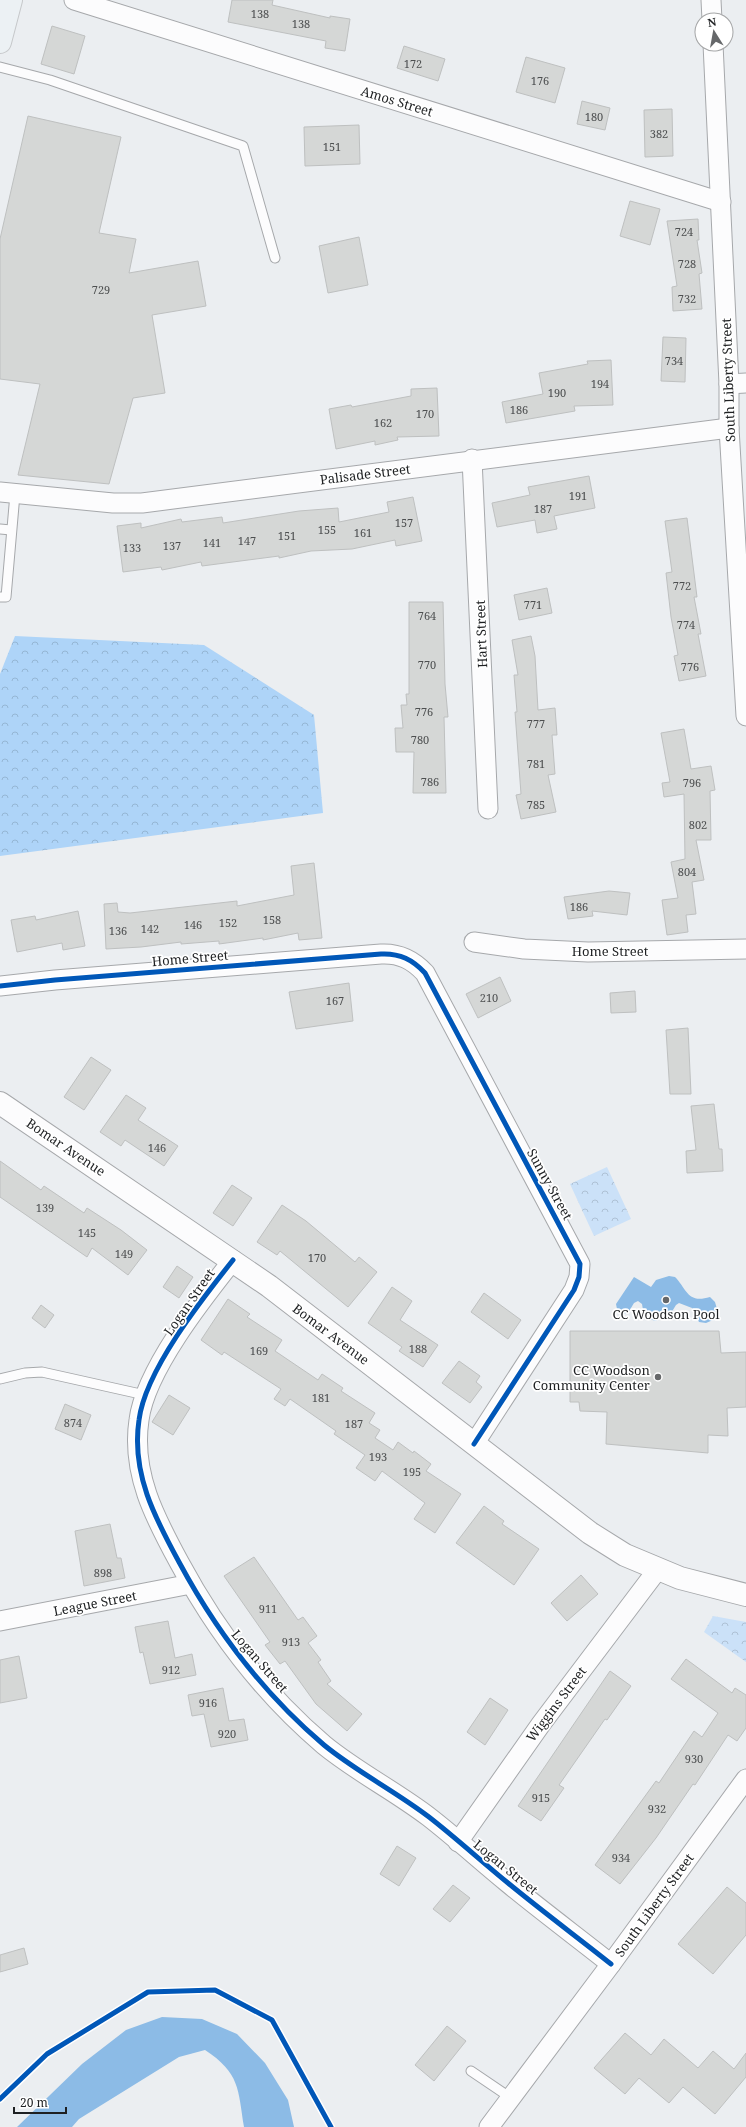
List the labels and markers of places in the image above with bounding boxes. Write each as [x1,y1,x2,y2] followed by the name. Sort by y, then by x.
[661,1295,671,1305] marker: CC Woodson Pool
[612,1305,720,1323] place label: CC Woodson Pool
[533,1361,651,1394] place label: CC Woodson Community Center
[653,1372,663,1382] marker: CC Woodson Community Center

